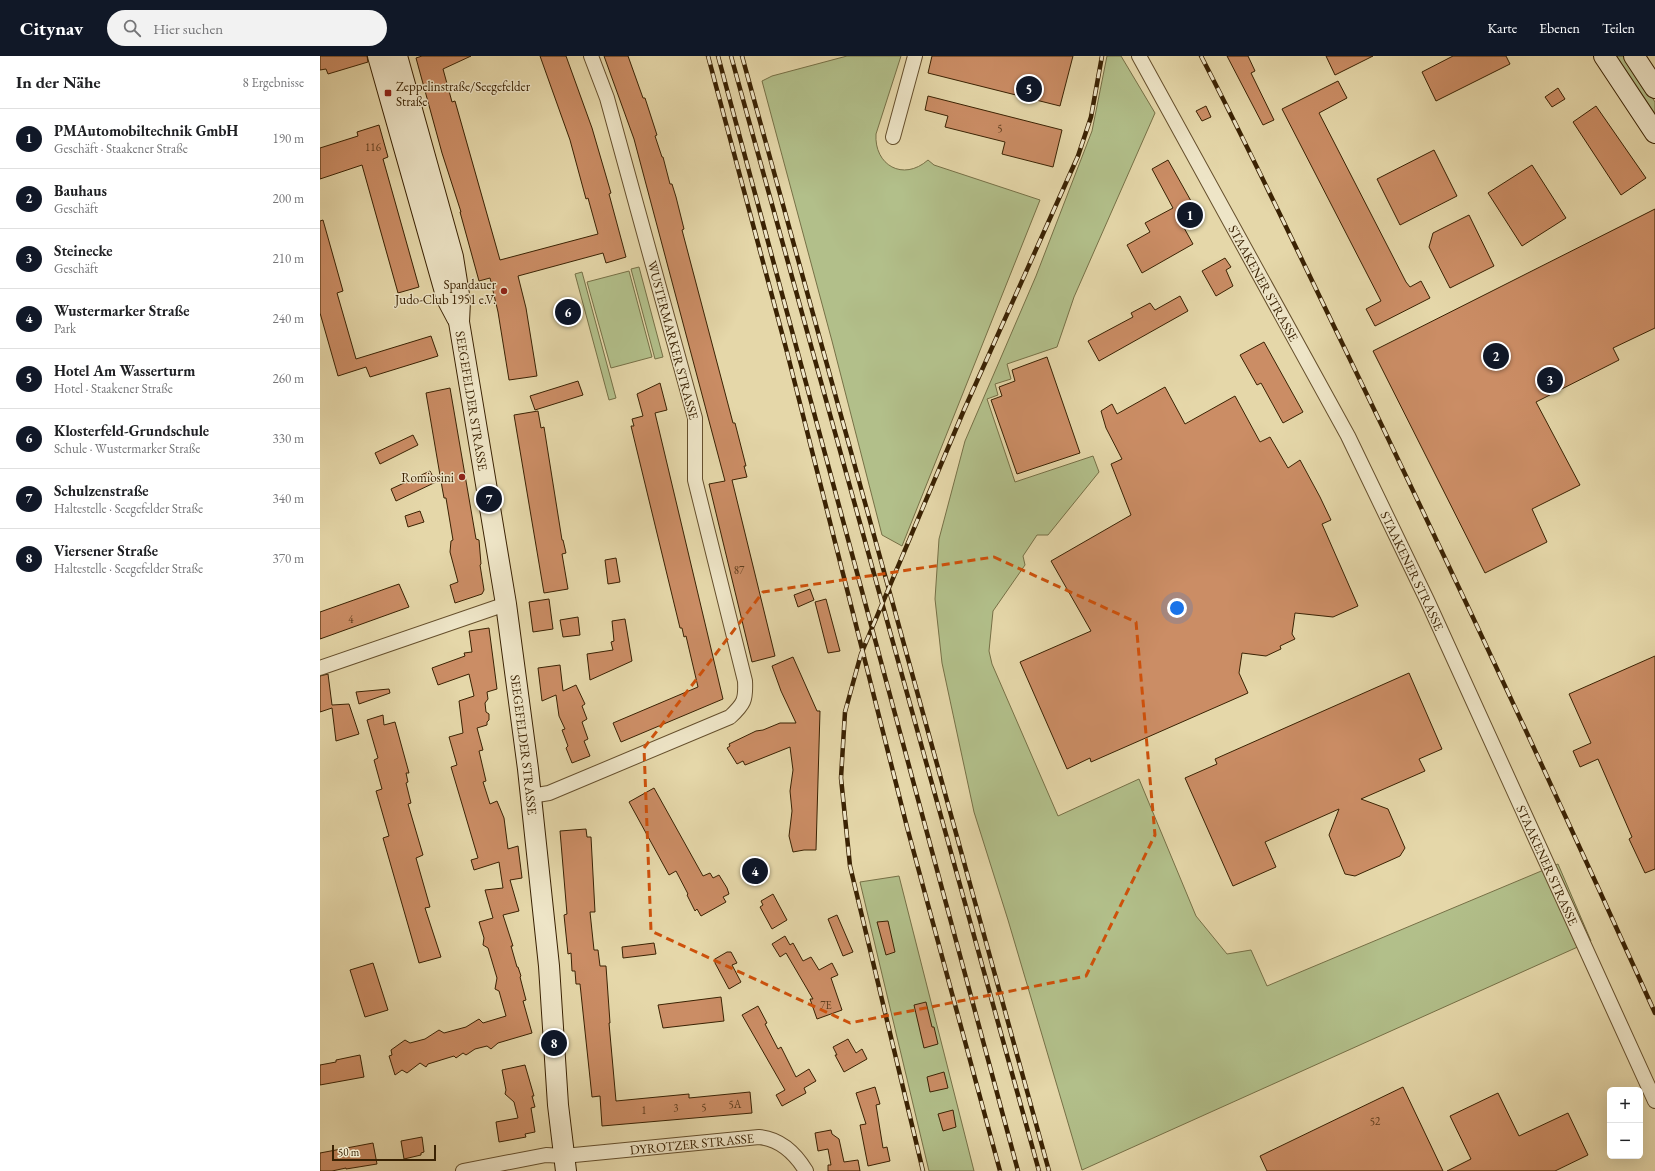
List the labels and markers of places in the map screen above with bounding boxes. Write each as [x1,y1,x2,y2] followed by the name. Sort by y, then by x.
[1016,74,1042,104] pin: 5
[396,78,531,110] place label: Zeppelinstraße/Seegefelder Straße
[383,88,393,98] marker: Zeppelinstraße/Seegefelder Straße
[1177,200,1203,230] pin: 1
[394,276,497,308] place label: Spandauer Judo-Club 1951 e.V.
[499,286,509,296] marker: Spandauer Judo-Club 1951 e.V.
[555,297,581,327] pin: 6
[1483,341,1509,371] pin: 2
[1537,365,1563,395] pin: 3
[401,469,454,486] place label: Romiosini
[457,472,467,482] marker: Romiosini
[476,484,502,514] pin: 7
[742,856,768,886] pin: 4
[541,1028,567,1058] pin: 8

